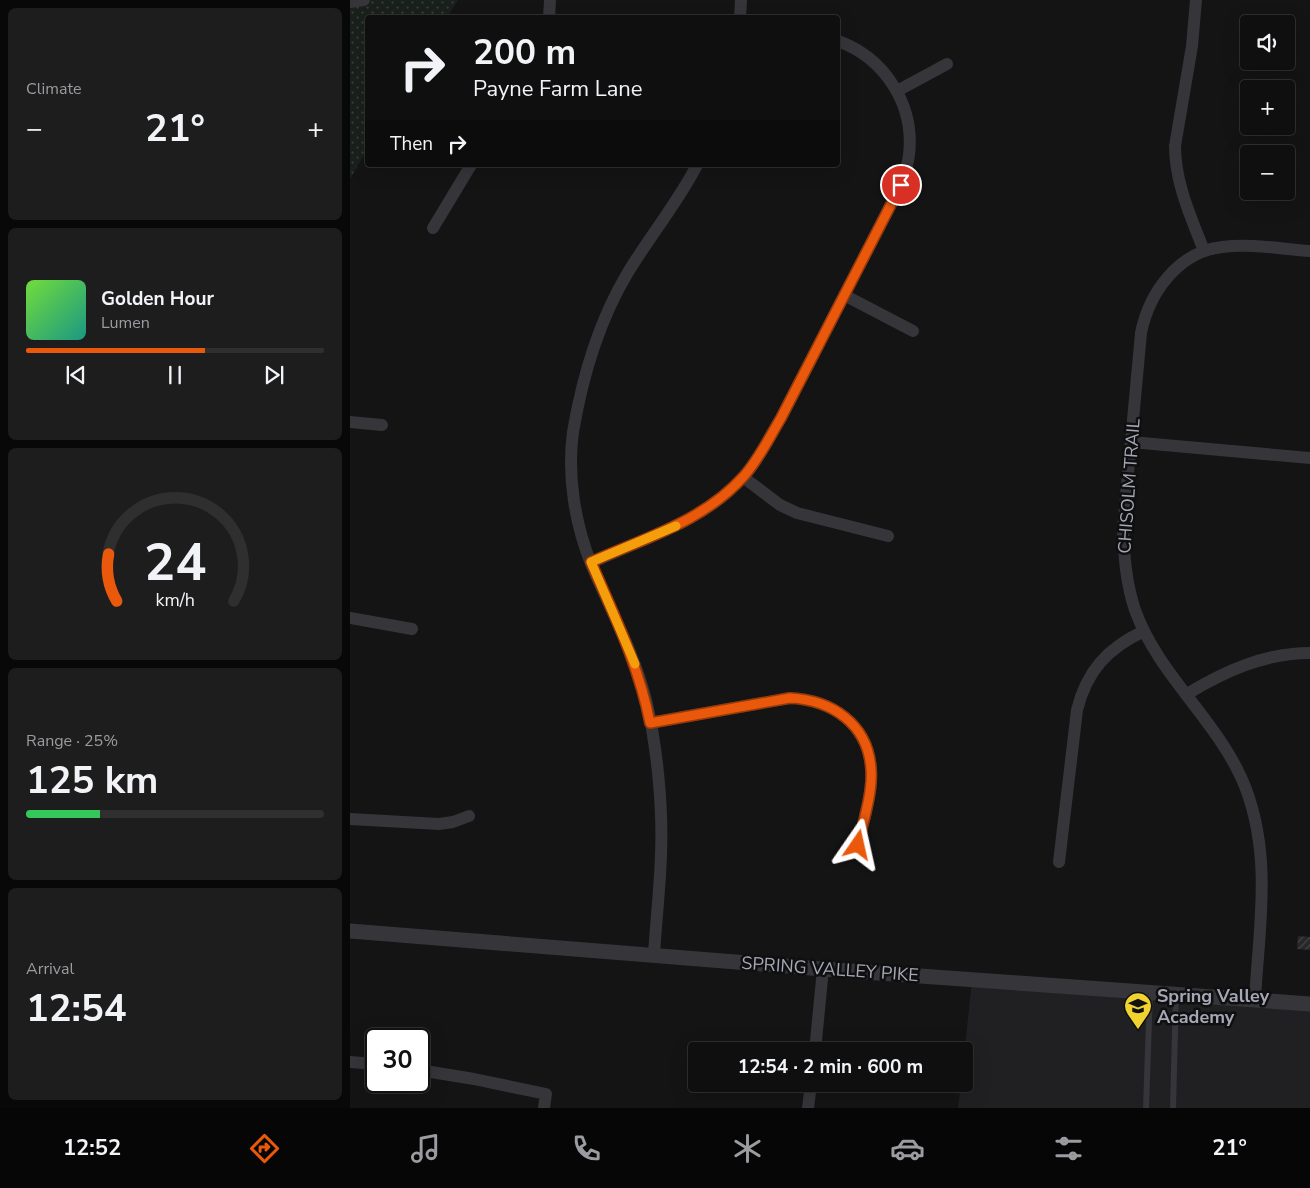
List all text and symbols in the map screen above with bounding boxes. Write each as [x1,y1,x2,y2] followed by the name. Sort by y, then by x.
[1240,15,1295,200] map controls
[1240,15,1295,70] button: sound
[473,29,576,76] text: 200 m
[390,35,455,100] icon: right
[473,74,643,104] text: Payne Farm Lane
[26,78,81,100] text: Climate
[1240,80,1295,135] button: +
[145,103,205,154] text: 21°
[26,110,43,148] text: −
[307,110,324,148] text: +
[443,130,471,158] icon: right
[390,131,433,157] text: Then
[1240,145,1295,200] button: −
[880,164,922,206] pin
[887,171,915,199] icon: arrive
[101,286,214,312] text: Golden Hour
[101,312,150,334] text: Lumen
[62,361,90,389] icon: previous
[161,361,189,389] icon: pause
[260,361,288,389] icon: next
[1112,417,1146,554] street label: CHISOLM TRAIL
[144,527,206,598] text: 24
[155,588,195,612] text: km/h
[26,730,118,752] text: Range · 25%
[26,755,158,806] text: 125 km
[831,818,883,870] position arrow
[741,951,919,987] street label: SPRING VALLEY PIKE
[26,958,74,980] text: Arrival
[26,983,127,1034] text: 12:54
[1157,984,1270,1029] place label: Spring Valley Academy
[1123,991,1153,1030] school or university icon: Spring Valley Academy
[365,1028,430,1093] speed limit sign: 30
[738,1054,923,1080] text: 12:54 · 2 min · 600 m
[247,1131,282,1166] icon: directions
[408,1131,443,1166] icon: music
[569,1131,604,1166] icon: phone
[730,1131,765,1166] icon: climate
[890,1131,925,1166] icon: car
[1051,1131,1086,1166] icon: filters
[63,1133,121,1163] text: 12:52
[1212,1133,1247,1163] text: 21°

